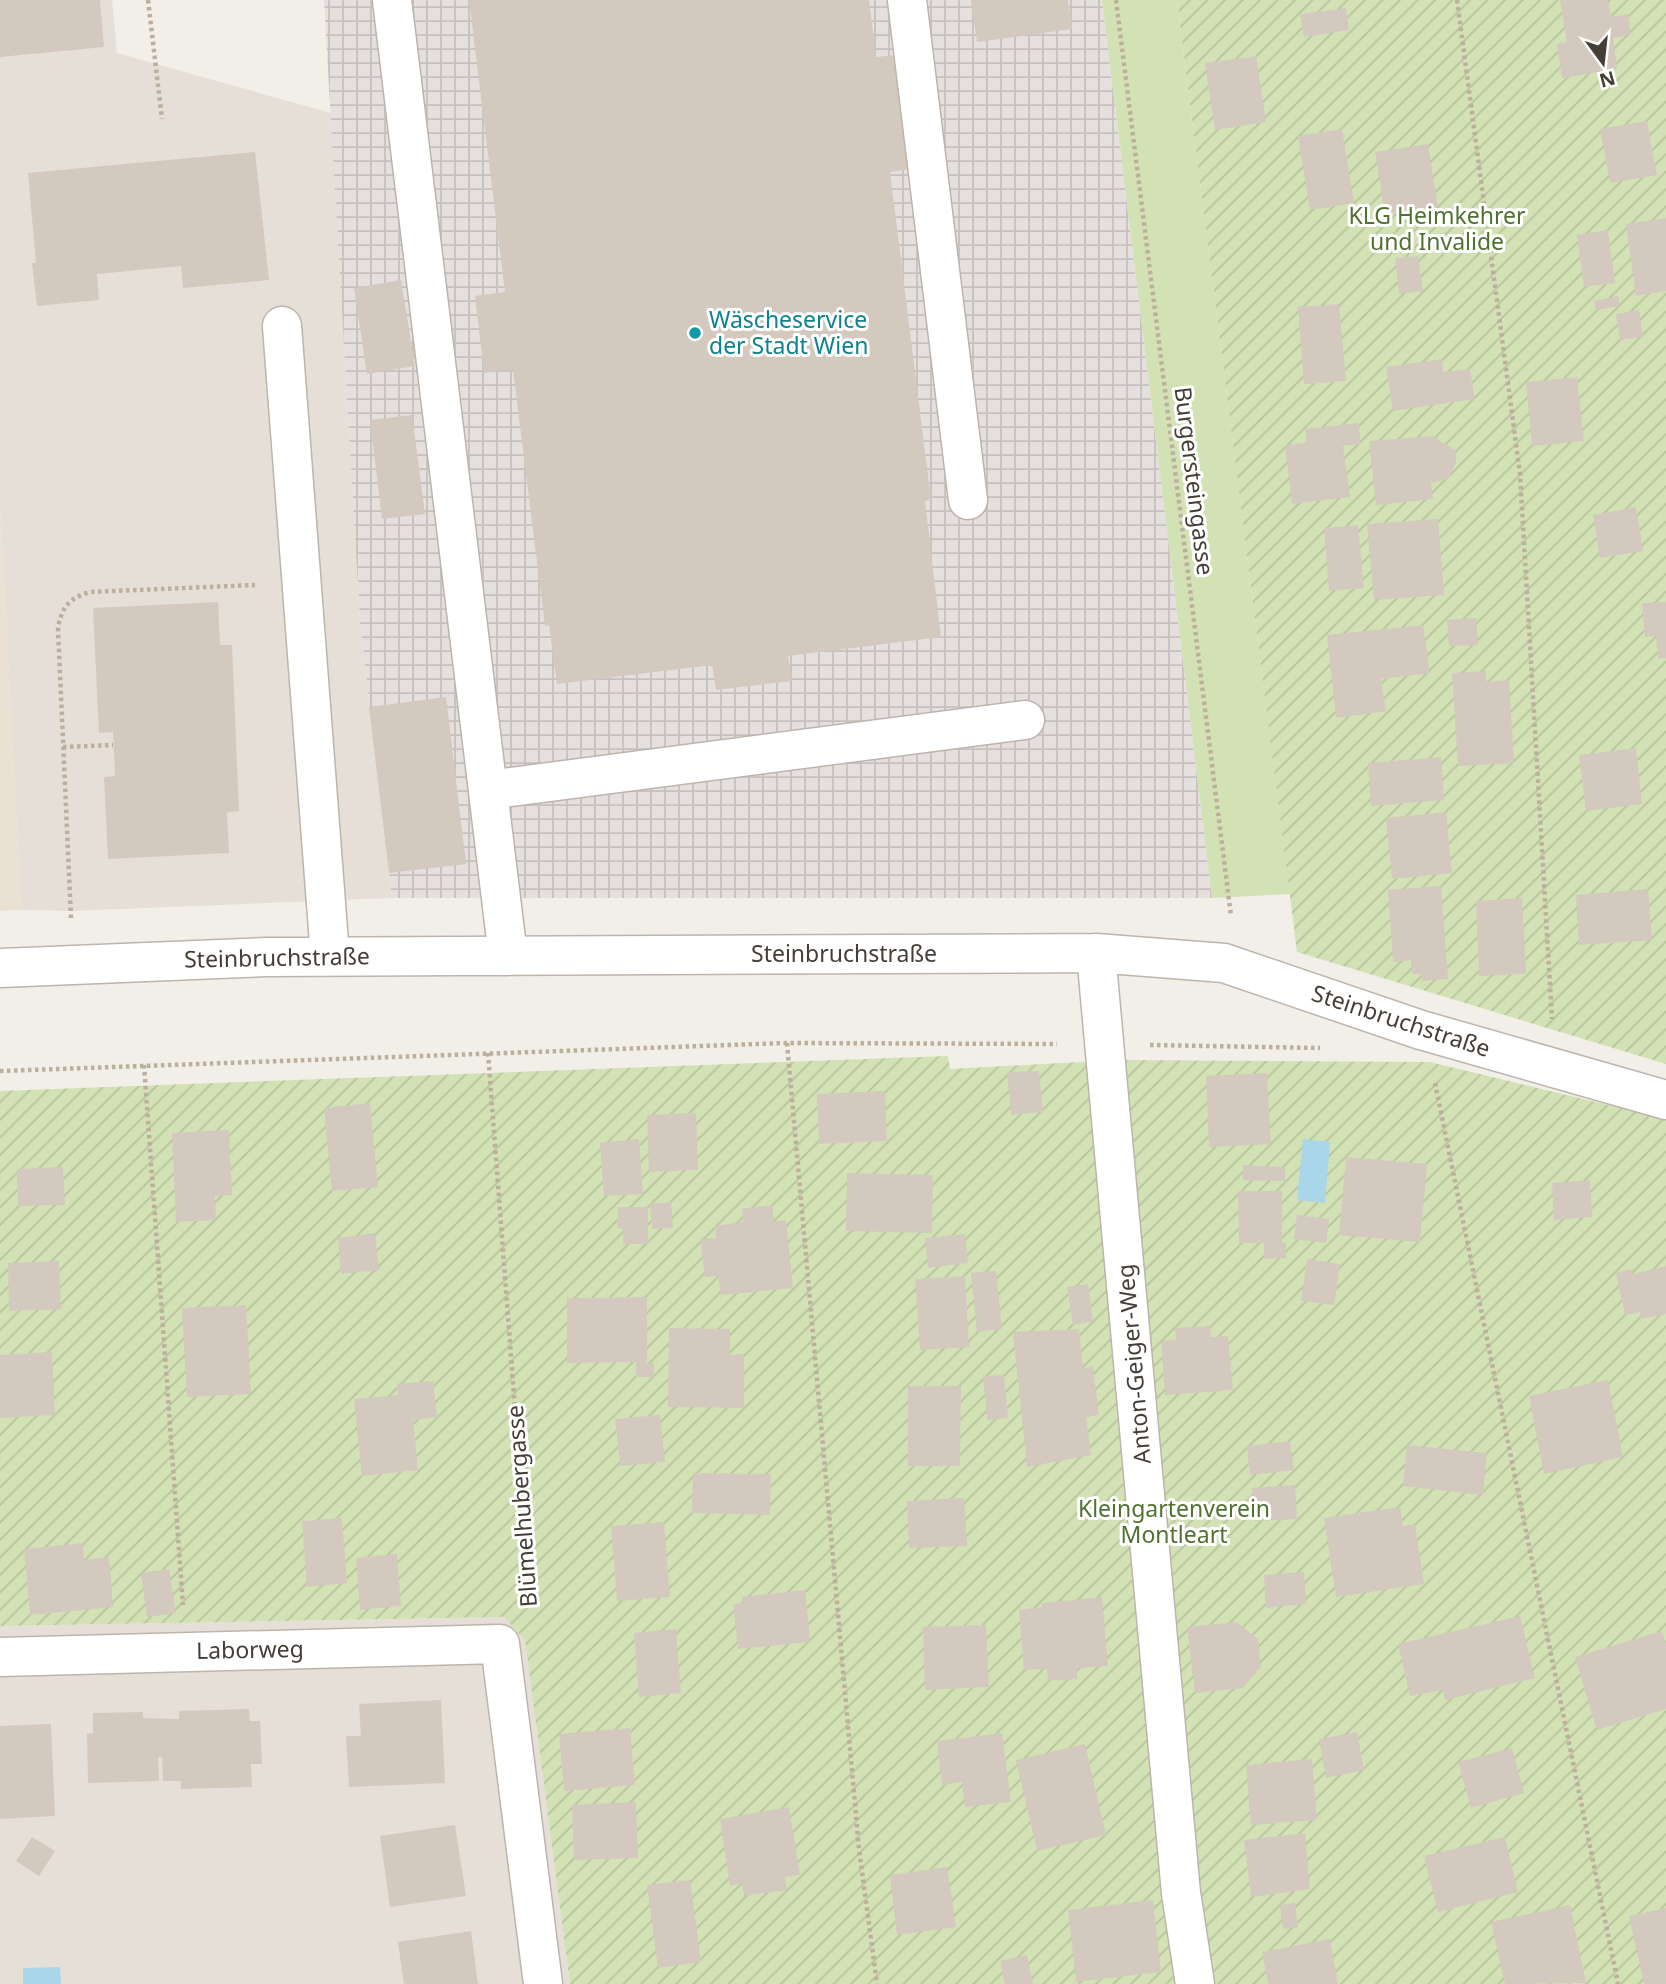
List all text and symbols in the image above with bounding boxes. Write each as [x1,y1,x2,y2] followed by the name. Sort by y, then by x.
[1568,28,1638,98] north arrow
[1597,65,1618,94] text: N
[1349,199,1526,257] park label: KLG Heimkehrer und Invalide
[709,303,868,361] place label: Wäscheservice der Stadt Wien
[687,325,703,341] marker: Wäscheservice der Stadt Wien
[1168,385,1222,577] street label: Burgersteingasse
[751,937,937,969] street label: Steinbruchstraße
[184,939,370,975] street label: Steinbruchstraße
[1308,976,1495,1064] street label: Steinbruchstraße
[1108,1263,1158,1465] street label: Anton-Geiger-Weg
[498,1404,544,1608] street label: Blümelhubergasse
[1078,1492,1270,1550] park label: Kleingartenverein Montleart
[196,1632,304,1666] street label: Laborweg

